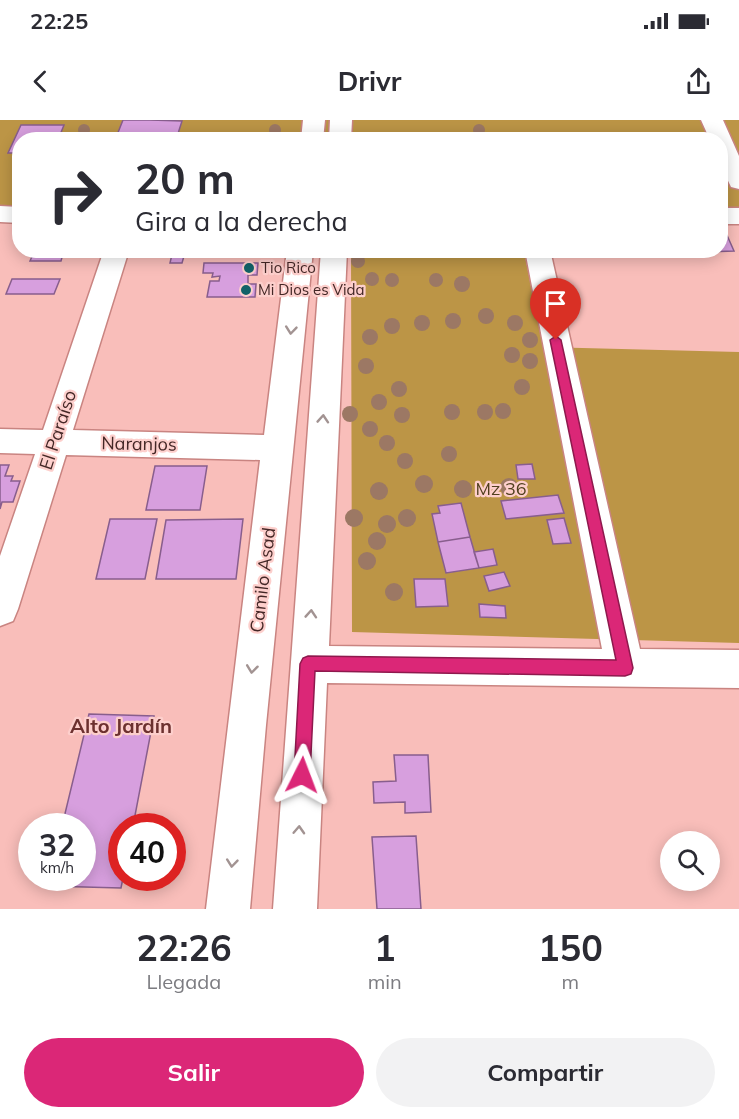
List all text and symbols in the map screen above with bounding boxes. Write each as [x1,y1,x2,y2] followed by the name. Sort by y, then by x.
[30,7,88,35] text: 22:25
[338,64,401,98] text: Drivr
[24,65,57,98] icon: back
[682,65,715,98] icon: share
[135,152,235,205] text: 20 m
[36,156,114,234] icon: right
[135,204,348,238] text: Gira a la derecha
[261,258,316,277] place label: Tio Rico
[242,261,256,275] marker: Tio Rico
[530,278,581,340] pin
[258,280,365,299] place label: Mi Dios es Vida
[239,283,253,297] marker: Mi Dios es Vida
[539,287,572,320] icon: arrive
[285,325,298,334] one-way arrow
[34,387,81,473] street label: El Paraíso
[317,415,330,424] one-way arrow
[101,431,177,456] street label: Naranjos
[475,477,527,500] park label: Mz 36
[245,526,280,634] street label: Camilo Asad
[305,609,318,618] one-way arrow
[246,665,259,674] one-way arrow
[70,713,172,738] district label: Alto Jardín
[270,743,334,807] position arrow
[108,813,186,891] speed limit sign: 40
[292,825,305,834] one-way arrow
[39,826,75,864] text: 32
[660,831,720,891] map controls
[660,831,720,891] button: search
[40,858,74,877] text: km/h
[226,859,239,868] one-way arrow
[136,925,232,970] text: 22:26
[374,925,396,970] text: 1
[538,925,603,970] text: 150
[147,969,221,994] text: Llegada
[368,969,402,994] text: min
[562,969,579,994] text: m
[24,1038,364,1107] button: Salir
[376,1038,715,1107] button: Compartir

